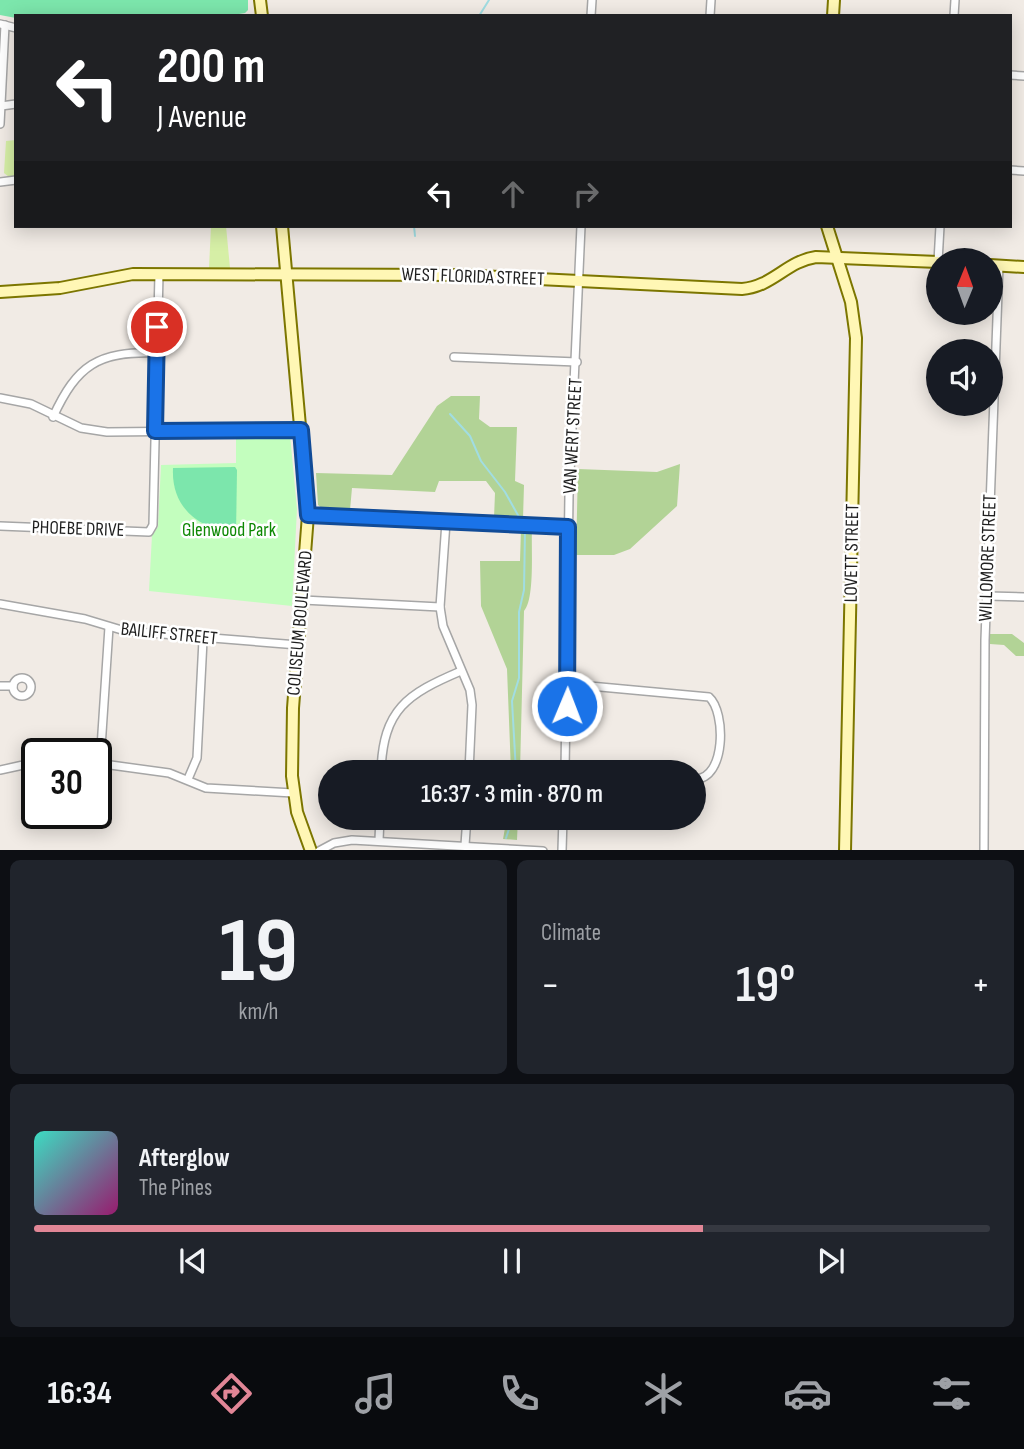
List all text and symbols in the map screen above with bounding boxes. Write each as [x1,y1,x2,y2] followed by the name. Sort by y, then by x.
[157,38,265,97] text: 200 m
[42,42,133,133] icon: left
[157,98,247,137] text: J Avenue
[421,175,459,213] icon: left
[494,175,532,213] icon: ahead
[567,175,605,213] icon: right
[926,248,1003,326] north arrow
[926,248,1003,416] map controls
[401,263,545,291] street label: WEST FLORIDA STREET
[127,297,187,357] pin
[138,308,176,346] icon: arrive
[926,339,1003,416] button: sound
[558,377,588,495] street label: VAN WERT STREET
[974,494,1002,622] street label: WILLOMORE STREET
[840,503,864,603] street label: LOVETT STREET
[31,516,125,542] street label: PHOEBE DRIVE
[182,519,277,542] park label: Glenwood Park
[282,550,318,696] street label: COLISEUM BOULEVARD
[120,617,219,651] street label: BAILIFF STREET
[530,669,604,743] position arrow
[21,738,112,829] speed limit sign: 30
[421,779,603,810] text: 16:37 · 3 min · 870 m
[219,898,298,1007] text: 19
[541,919,601,947] text: Climate
[736,954,795,1017] text: 19°
[541,963,560,1008] text: −
[971,963,990,1008] text: +
[239,998,278,1026] text: km/h
[139,1143,230,1174] text: Afterglow
[139,1174,212,1202] text: The Pines
[174,1242,212,1280] icon: previous
[493,1242,531,1280] icon: pause
[812,1242,850,1280] icon: next
[207,1369,256,1418] icon: directions
[351,1369,400,1418] icon: music
[495,1369,544,1418] icon: phone
[639,1369,688,1418] icon: climate
[783,1369,832,1418] icon: car
[927,1369,976,1418] icon: filters
[48,1374,112,1413] text: 16:34

